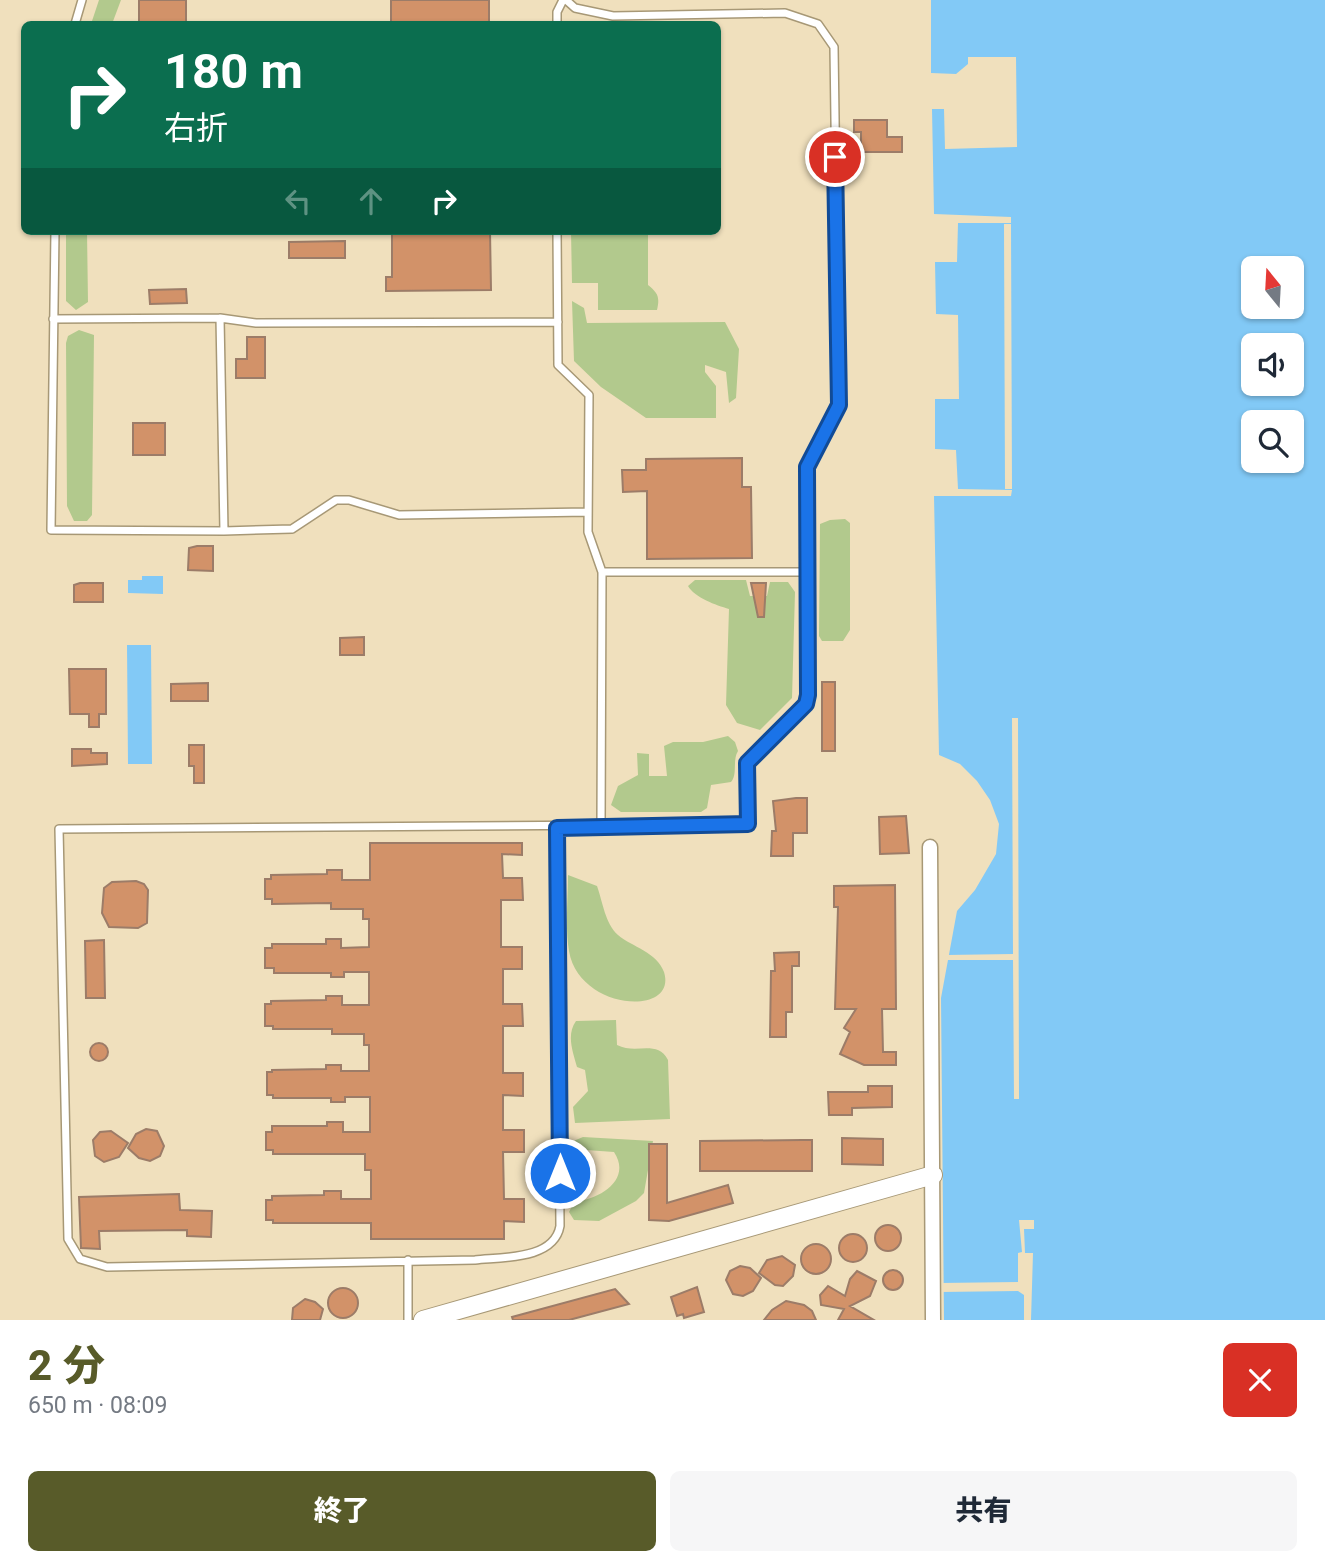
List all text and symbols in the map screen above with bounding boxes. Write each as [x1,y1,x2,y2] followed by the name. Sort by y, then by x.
[164,43,303,100] text: 180 m
[49,49,140,140] icon: right
[164,109,228,147] text: 右折
[805,127,865,187] pin
[816,138,854,176] icon: arrive
[279,182,317,220] icon: left
[352,182,390,220] icon: ahead
[425,182,463,220] icon: right
[1241,256,1304,318] north arrow
[1241,256,1304,473] map controls
[1241,333,1304,396] button: sound
[1241,410,1304,473] button: search
[523,1136,597,1210] position arrow
[28,1341,105,1390] text: 2 分
[1223,1343,1297,1417] button: close
[28,1392,167,1419] text: 650 m · 08:09
[28,1471,656,1551] button: 終了
[670,1471,1297,1551] button: 共有

